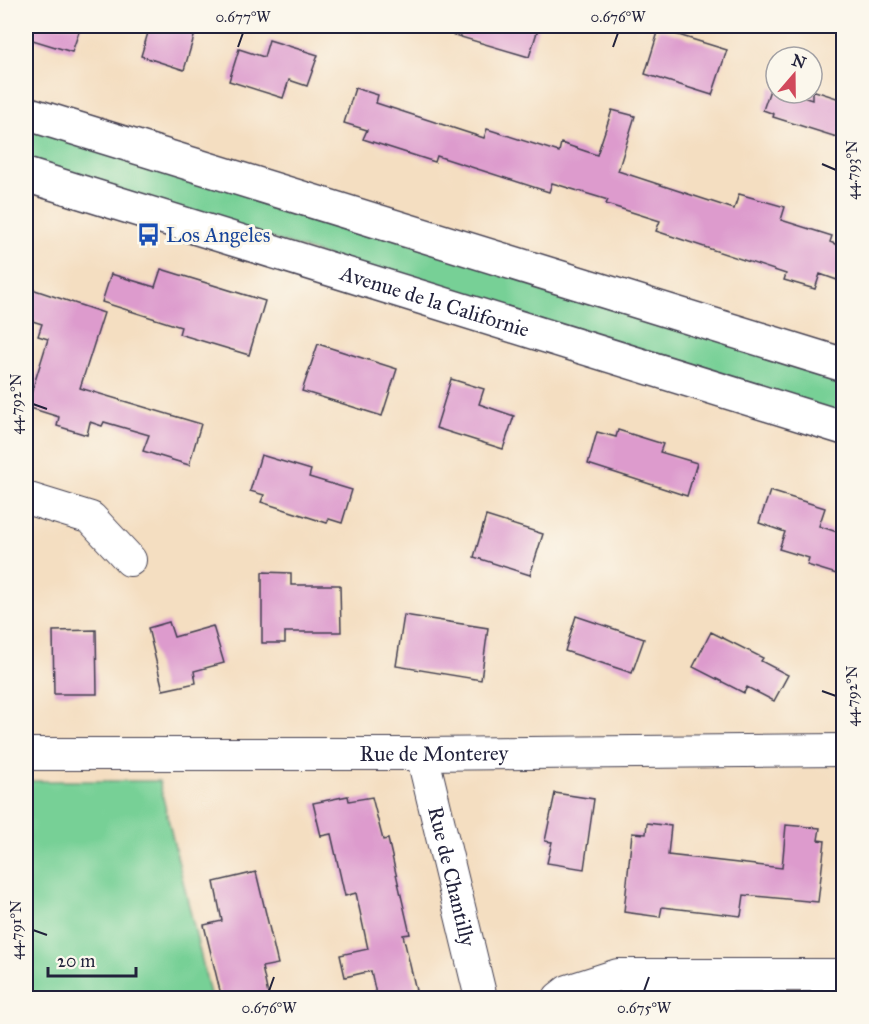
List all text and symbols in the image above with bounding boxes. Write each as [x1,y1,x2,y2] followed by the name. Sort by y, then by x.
[215,8,271,26] text: 0.677°W
[591,8,646,26] text: 0.676°W
[764,45,824,105] north arrow
[789,50,809,73] text: N
[843,140,861,200] text: 44.793°N
[135,222,161,248] bus stop icon: Los Angeles
[166,222,271,248] place label: Los Angeles
[336,260,533,343] street label: Avenue de la Californie
[7,373,25,434] text: 44.792°N
[843,665,861,726] text: 44.792°N
[360,740,510,767] street label: Rue de Monterey
[422,804,481,950] street label: Rue de Chantilly
[7,900,25,960] text: 44.791°N
[48,940,136,978] scale bar
[57,950,95,972] text: 20 m
[242,999,297,1017] text: 0.676°W
[617,999,672,1017] text: 0.675°W

